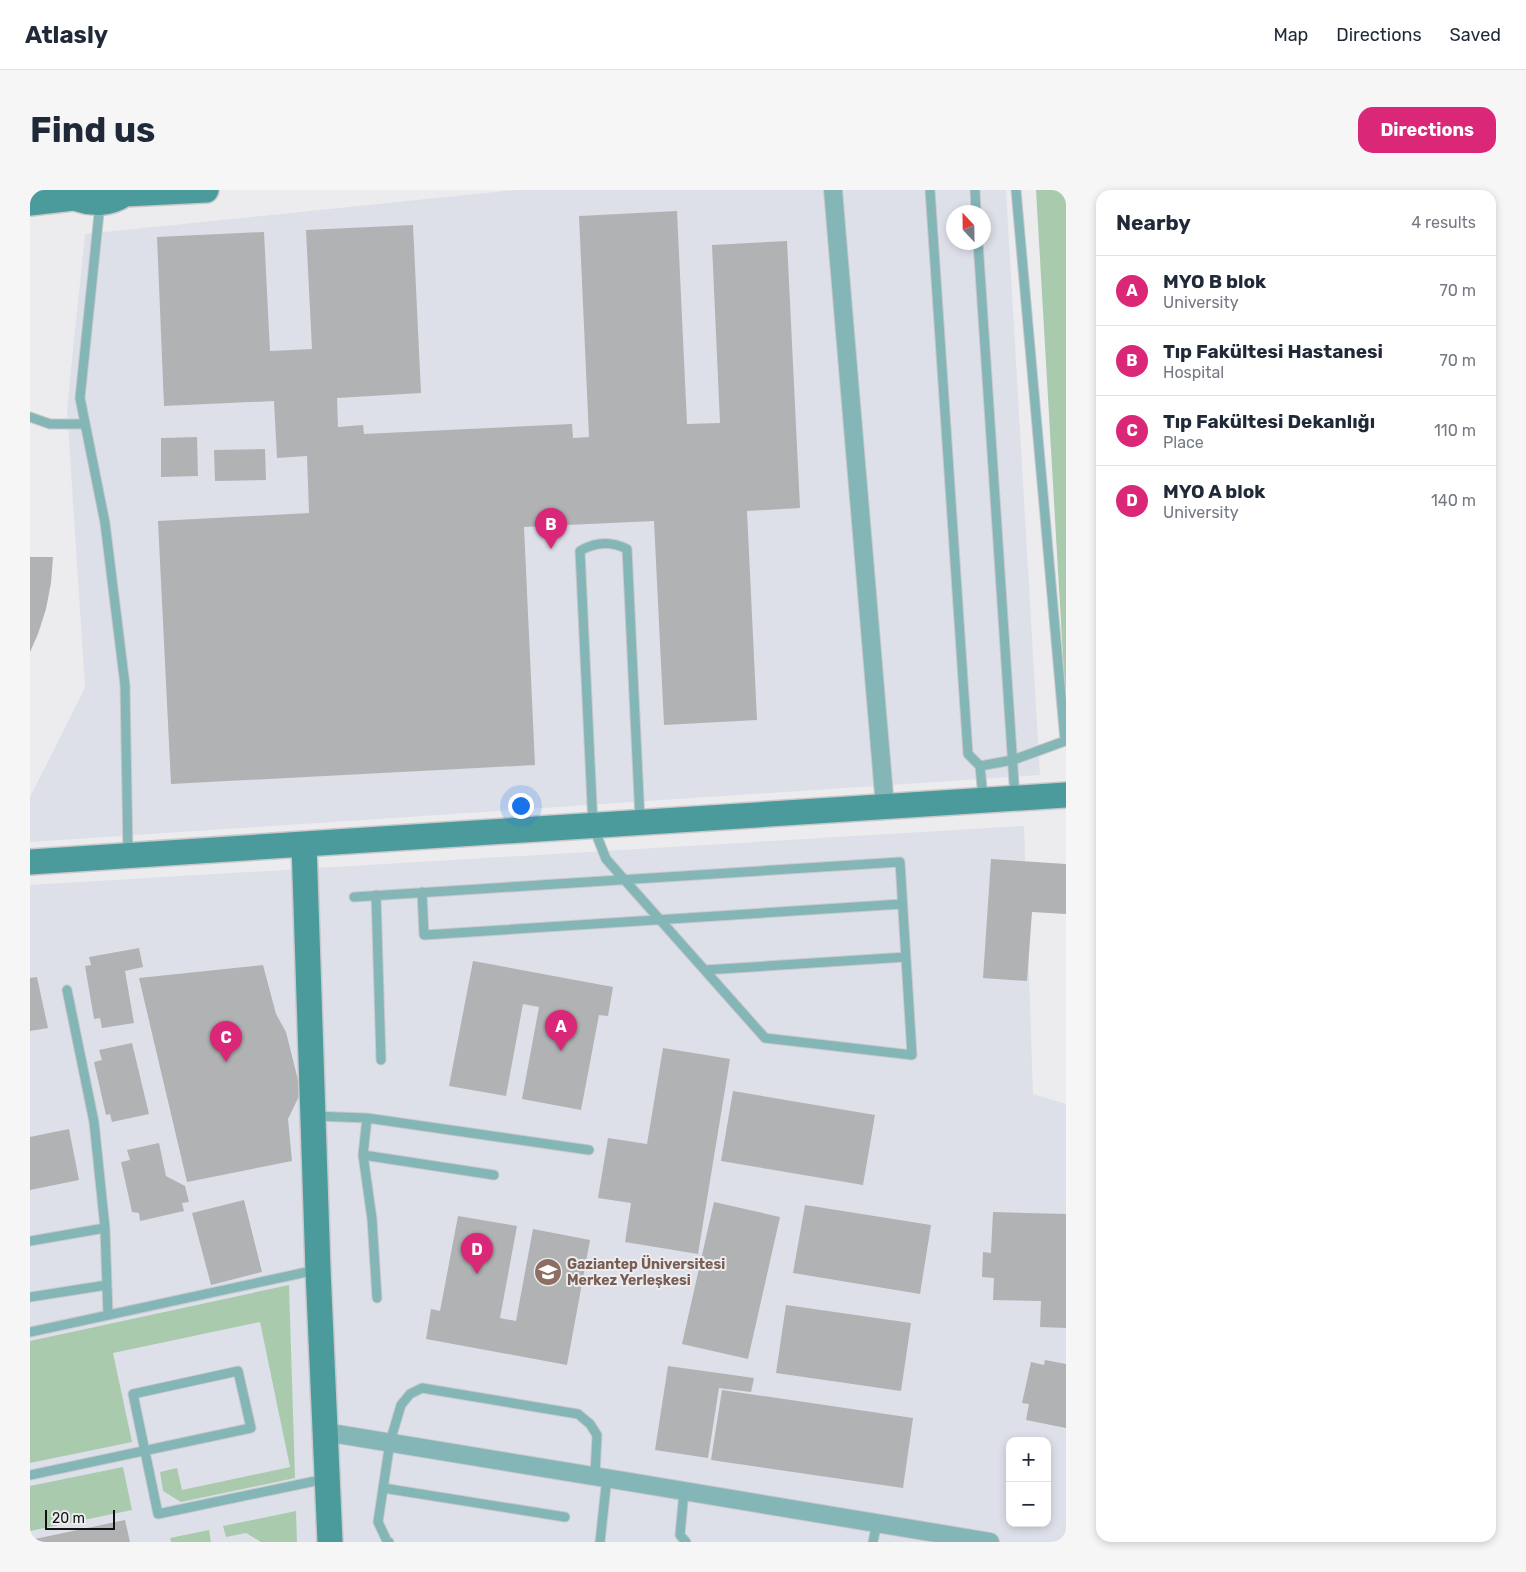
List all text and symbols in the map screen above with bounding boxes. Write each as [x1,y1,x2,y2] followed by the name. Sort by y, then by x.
[25,21,108,49] text: Atlasly
[1273,24,1308,46] text: Map
[1336,24,1422,46] text: Directions
[1450,24,1501,46] text: Saved
[1358,107,1496,153] button: Directions
[30,109,155,151] text: Find us
[946,205,991,250] north arrow
[1116,210,1191,235] text: Nearby
[1411,213,1476,232] text: 4 results
[1163,270,1266,293] text: MYO B blok
[1126,281,1138,300] text: A
[1439,281,1476,300] text: 70 m
[1163,293,1239,312] text: University
[1163,340,1383,363] text: Tıp Fakültesi Hastanesi
[1126,351,1138,370] text: B
[1439,351,1476,370] text: 70 m
[1163,363,1224,382] text: Hospital
[1163,410,1375,433] text: Tıp Fakültesi Dekanlığı
[1126,421,1138,440] text: C
[1434,421,1476,440] text: 110 m
[1163,433,1204,452] text: Place
[1163,480,1265,503] text: MYO A blok
[1126,491,1138,510] text: D
[1431,491,1476,510] text: 140 m
[1163,503,1239,522] text: University
[535,508,567,549] pin: B
[508,793,534,819] your location
[545,1010,577,1051] pin: A
[210,1021,242,1062] pin: C
[461,1233,493,1274] pin: D
[567,1255,725,1289] place label: Gaziantep Üniversitesi Merkez Yerleşkesi
[533,1257,563,1287] school or university icon: Gaziantep Üniversitesi Merkez Yerleşkesi
[1006,1437,1051,1527] map controls
[1006,1437,1051,1482] button: +
[1006,1482,1051,1527] button: −
[45,1507,115,1530] scale bar
[52,1510,85,1527] text: 20 m

